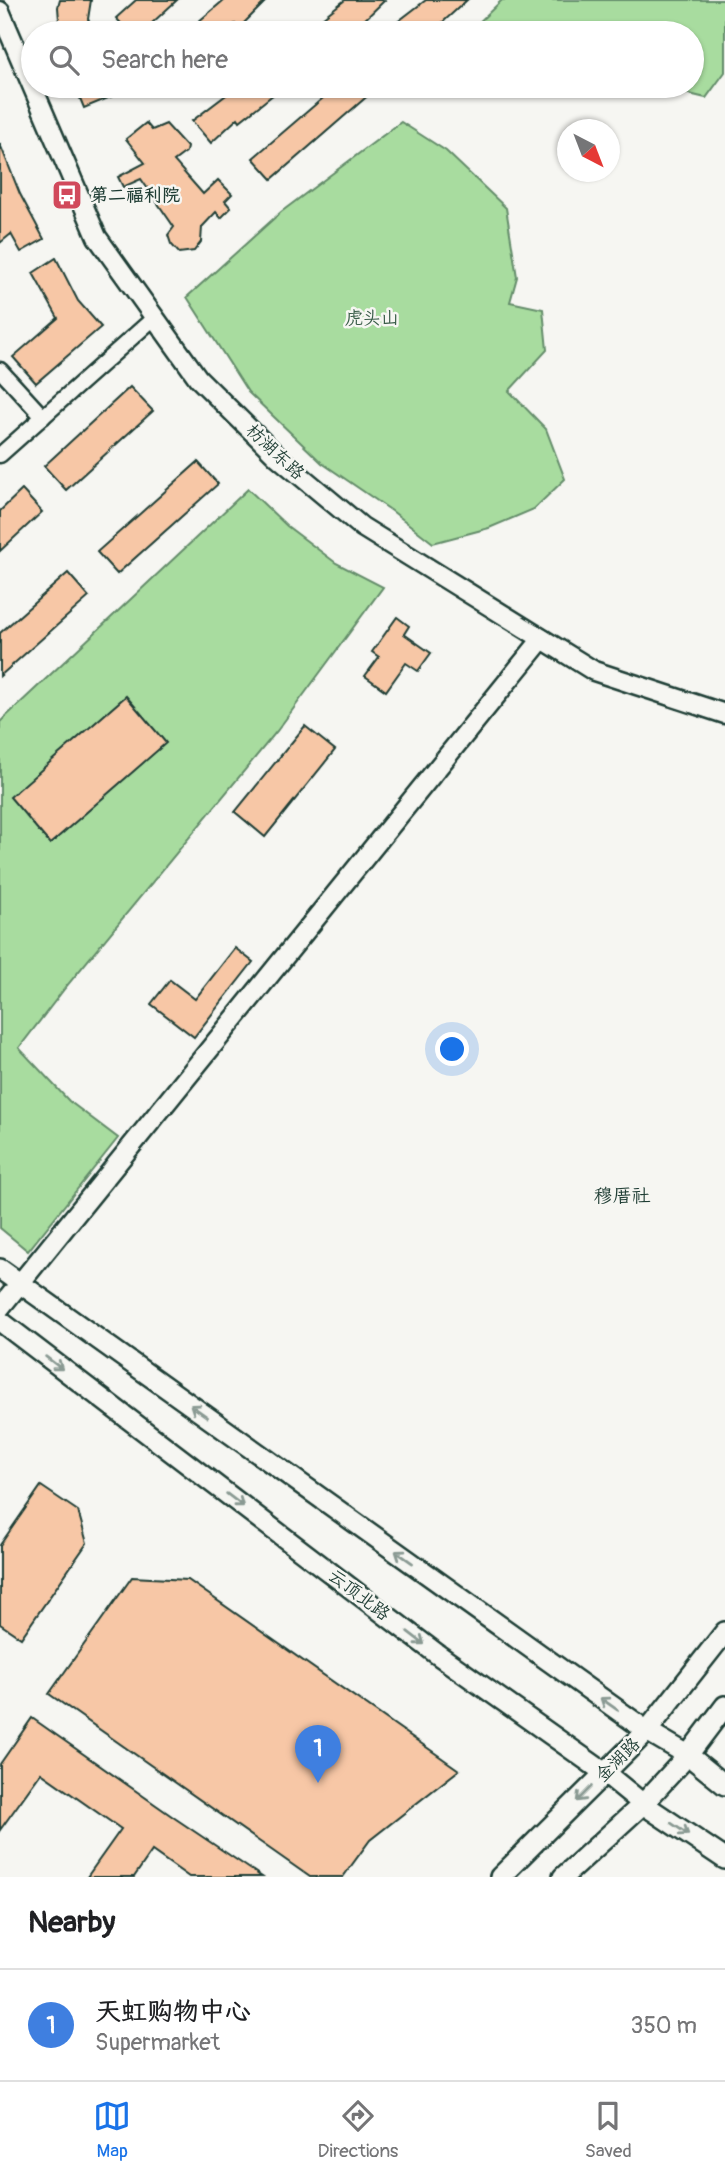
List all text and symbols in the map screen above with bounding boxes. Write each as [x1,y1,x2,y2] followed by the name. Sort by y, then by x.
[21,21,704,98] search box
[45,41,83,79] icon: search
[101,44,228,76] text: Search here
[557,119,620,182] north arrow
[50,178,84,212] bus stop icon: 第二福利院
[90,184,180,207] place label: 第二福利院
[345,307,399,330] park label: 虎头山
[241,419,309,485] street label: 枋湖东路
[435,1032,469,1066] your location
[593,1184,651,1208] district label: 穆厝社
[44,1355,63,1370] one-way arrow
[190,1404,209,1418] one-way arrow
[225,1493,244,1508] one-way arrow
[395,1550,414,1565] one-way arrow
[323,1564,395,1626] street label: 云顶北路
[407,1630,425,1645] one-way arrow
[600,1696,619,1711] one-way arrow
[295,1725,341,1783] pin: 1
[591,1733,645,1787] street label: 金湖路
[576,1785,593,1802] one-way arrow
[670,1822,689,1836] one-way arrow
[28,1904,115,1941] text: Nearby
[95,1996,251,2028] text: 天虹购物中心
[47,2011,56,2040] text: 1
[631,2011,697,2040] text: 350 m
[95,2028,220,2057] text: Supermarket
[93,2097,131,2163] tab: Map
[318,2097,398,2163] tab: Directions
[585,2097,632,2163] tab: Saved

